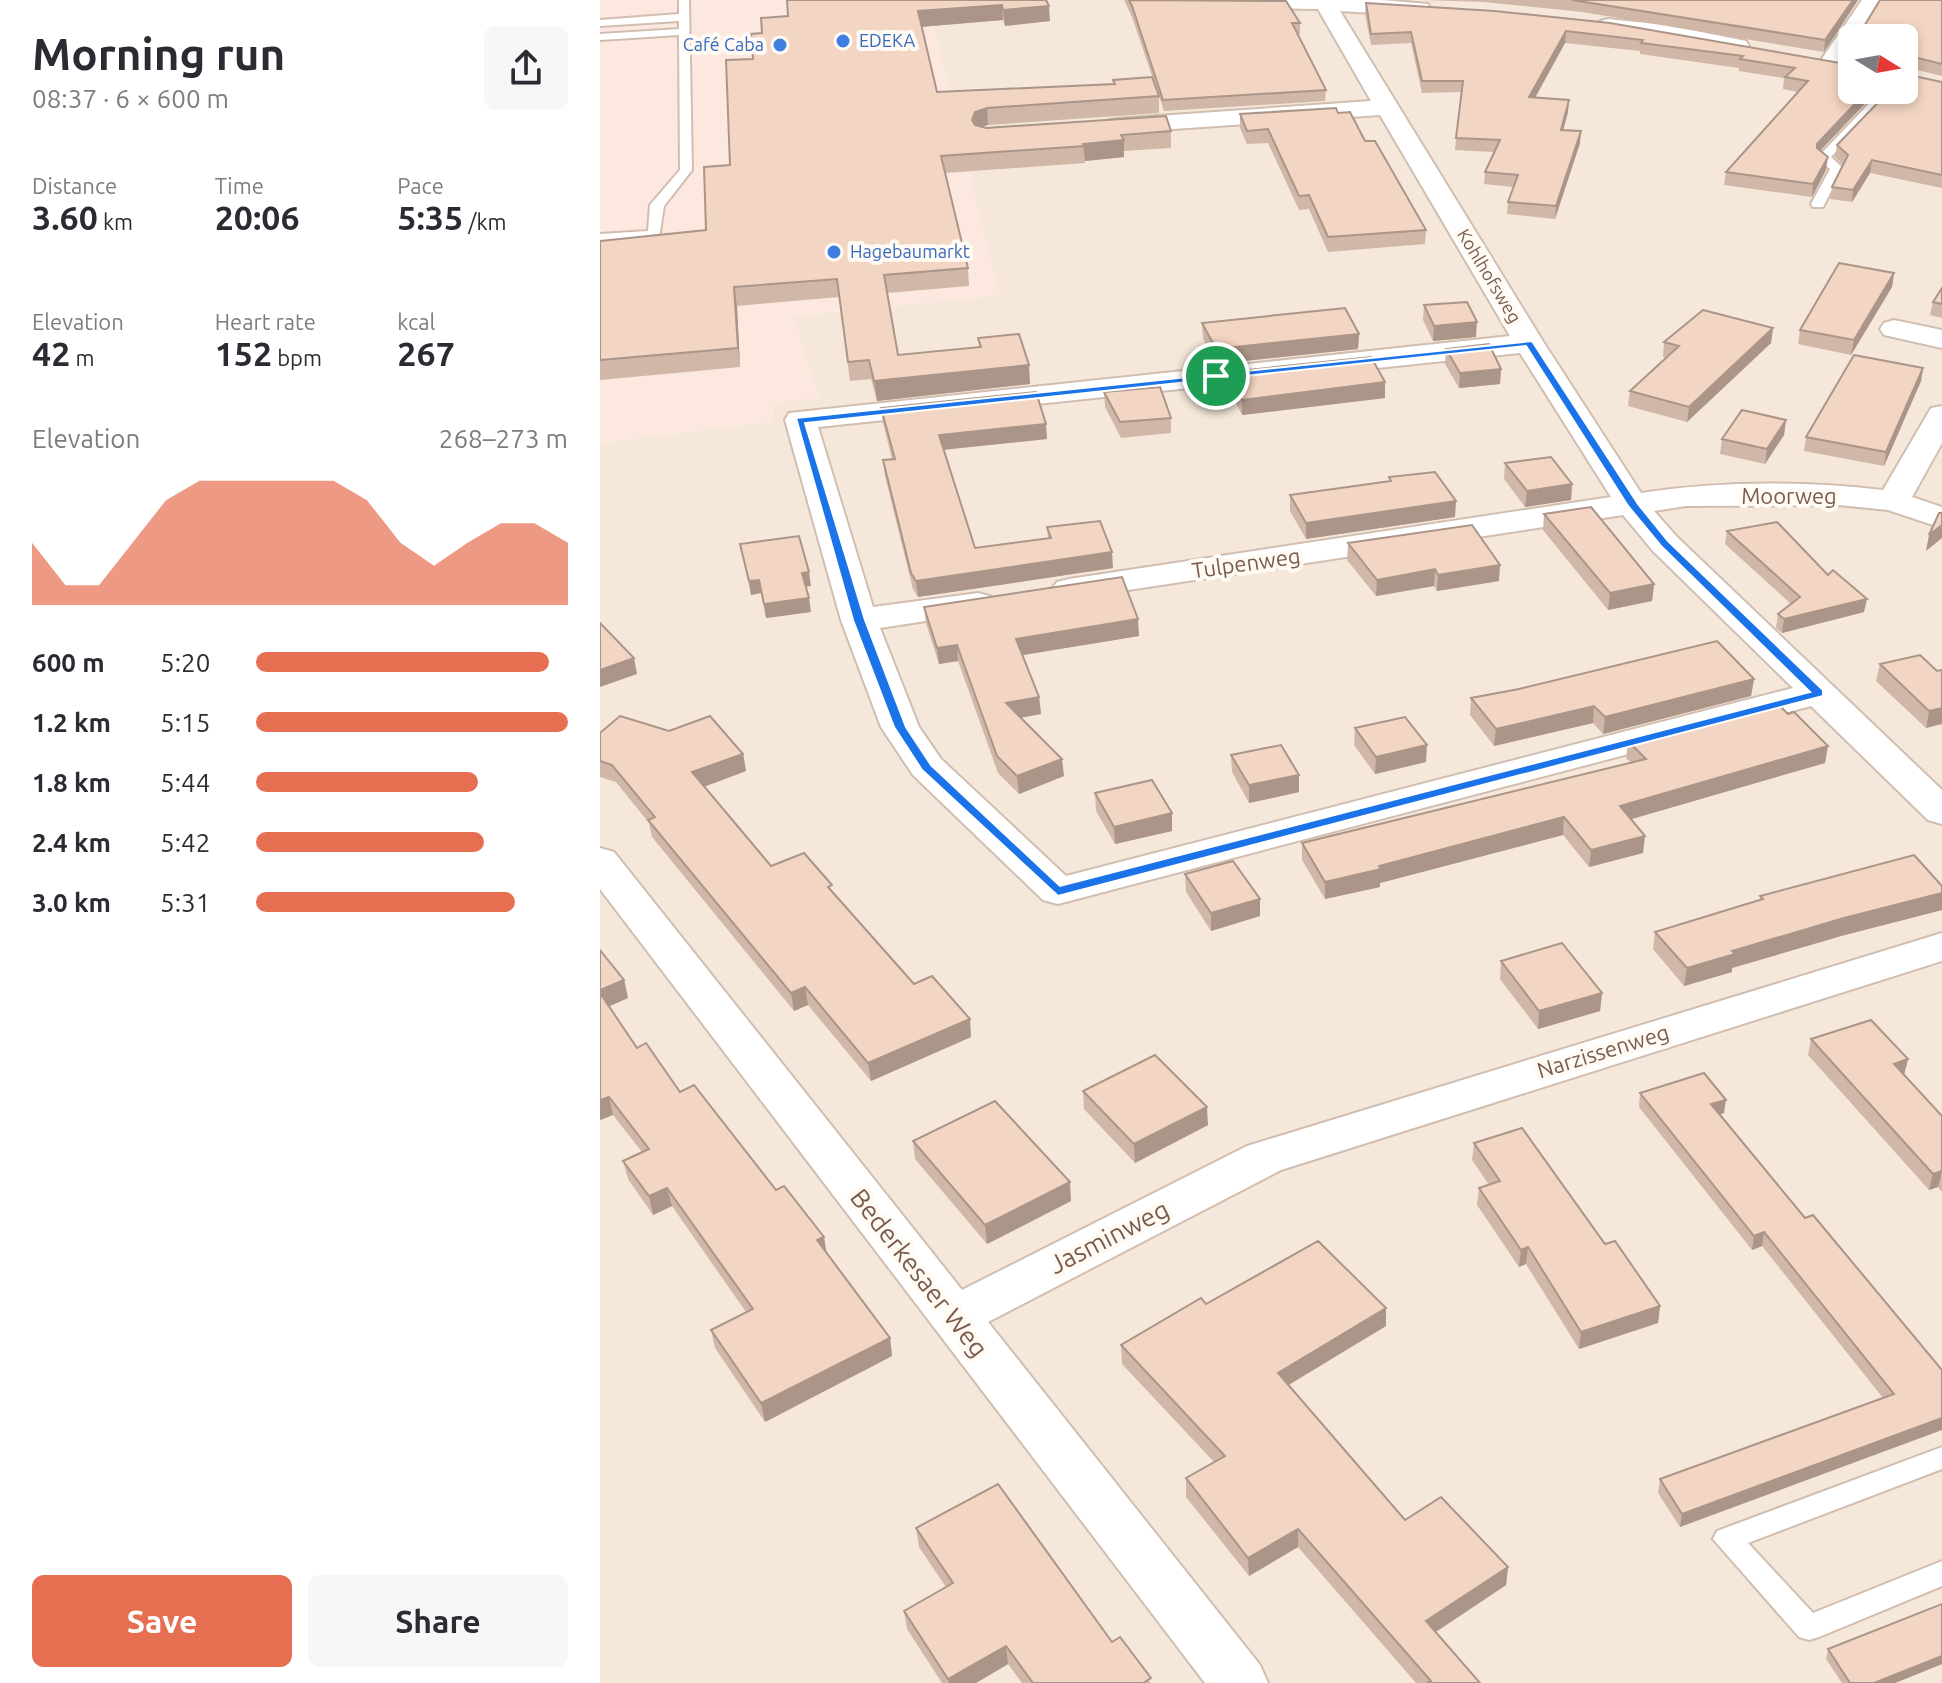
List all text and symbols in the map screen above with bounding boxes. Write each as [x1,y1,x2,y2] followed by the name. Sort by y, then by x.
[1838,24,1918,104] north arrow
[1838,24,1918,104] map controls
[484,26,568,110] button: share
[32,29,285,78] text: Morning run
[859,30,915,50] place label: EDEKA
[834,32,852,50] marker: EDEKA
[683,34,764,54] place label: Café Caba
[771,36,789,54] marker: Café Caba
[32,84,229,113] text: 08:37 · 6 × 600 m
[32,173,117,198] text: Distance
[215,173,264,198] text: Time
[397,173,444,198] text: Pace
[32,198,98,236] text: 3.60
[215,198,300,236] text: 20:06
[397,198,463,236] text: 5:35
[98,209,133,234] text: km
[463,209,507,234] text: /km
[1454,225,1526,326] street label: Kohlhofsweg
[850,241,970,261] place label: Hagebaumarkt
[825,243,843,261] marker: Hagebaumarkt
[32,309,124,334] text: Elevation
[215,309,316,334] text: Heart rate
[397,309,435,334] text: kcal
[32,334,70,372] text: 42
[215,334,272,372] text: 152
[397,334,455,372] text: 267
[1182,342,1250,410] pin
[70,345,94,370] text: m
[272,345,322,370] text: bpm
[1194,354,1238,398] icon: arrive
[32,424,140,453] text: Elevation
[439,424,568,453] text: 268–273 m
[1741,483,1837,508] street label: Moorweg
[1190,543,1302,582] street label: Tulpenweg
[32,648,105,677] text: 600 m
[160,648,210,677] text: 5:20
[32,708,111,737] text: 1.2 km
[160,708,210,737] text: 5:15
[32,768,111,797] text: 1.8 km
[160,768,210,797] text: 5:44
[32,828,111,857] text: 2.4 km
[160,828,210,857] text: 5:42
[32,888,111,917] text: 3.0 km
[160,888,210,917] text: 5:31
[1534,1019,1672,1082] street label: Narzissenweg
[845,1183,994,1362] street label: Bederkesaer Weg
[1044,1194,1173,1279] street label: Jasminweg
[32,1575,292,1667] button: Save
[308,1575,568,1667] button: Share

